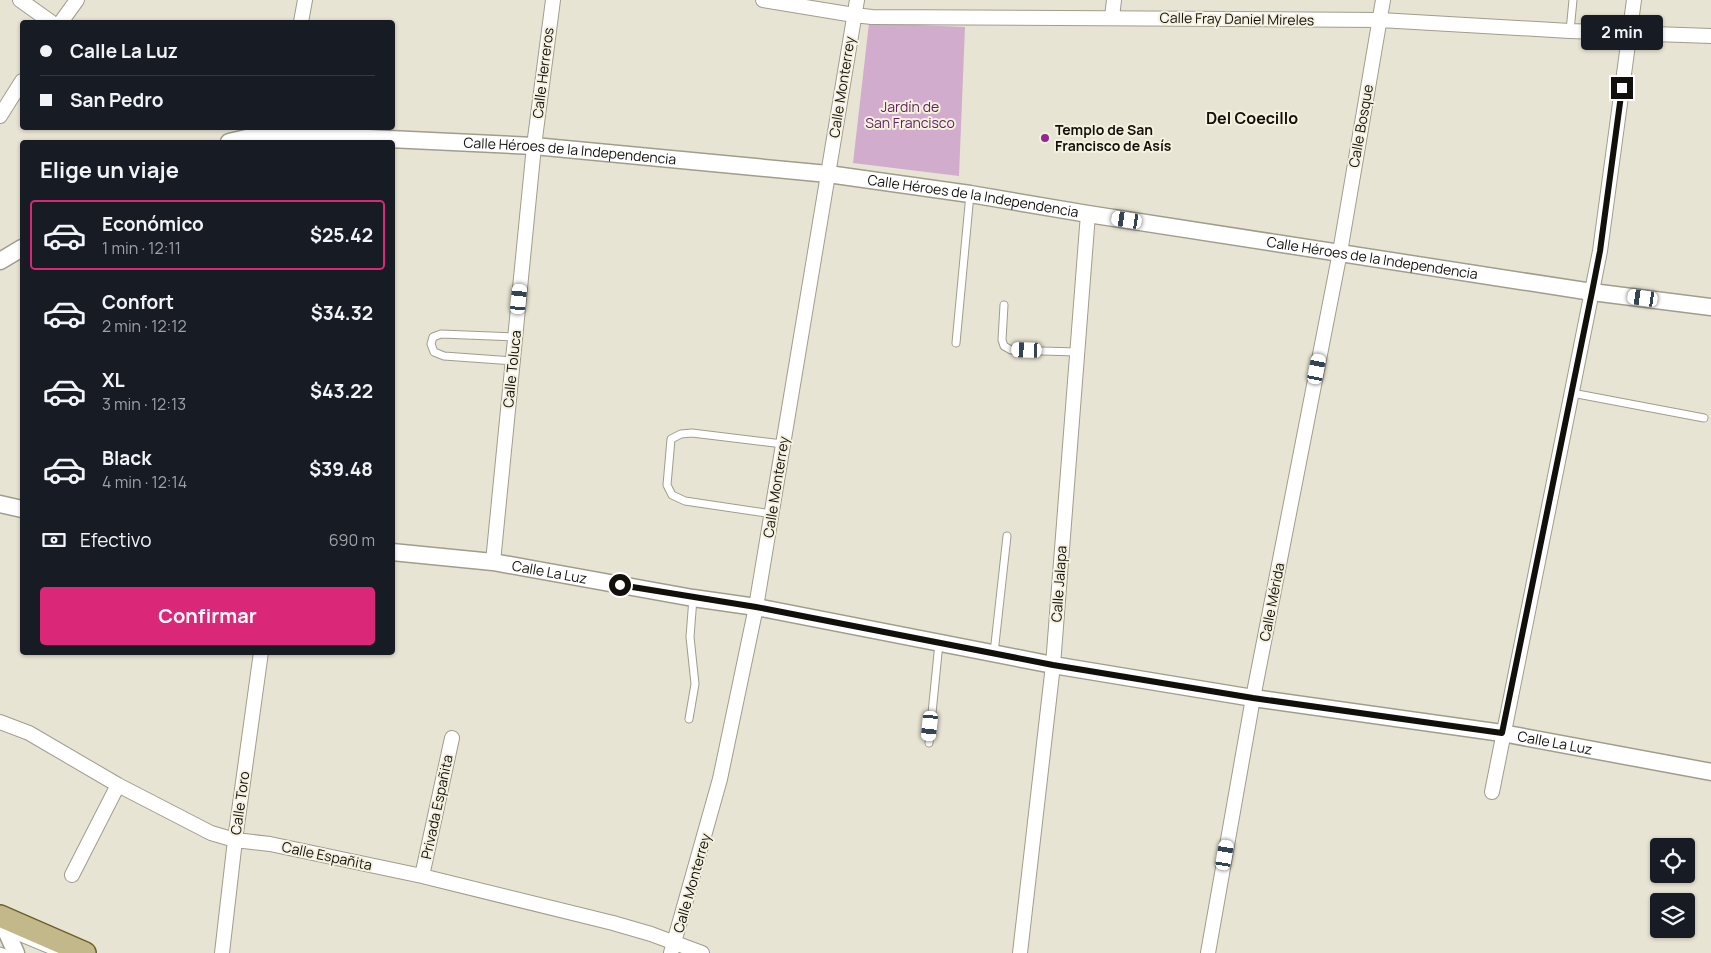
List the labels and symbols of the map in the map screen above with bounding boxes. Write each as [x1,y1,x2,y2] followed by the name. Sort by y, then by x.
[1160,8,1314,29] street label: Calle Fray Daniel Mireles
[1581,16,1663,51] callout: 2 min
[527,26,558,120] street label: Calle Herreros
[824,34,859,139] street label: Calle Monterrey
[1611,77,1633,99] route end
[1344,83,1377,169] street label: Calle Bosque
[865,97,955,132] park label: Jardín de San Francisco
[1206,107,1298,129] district label: Del Coecillo
[1055,120,1172,155] place label: Templo de San Francisco de Asís
[1039,132,1051,144] marker: Templo de San Francisco de Asís
[463,133,677,168] street label: Calle Héroes de la Independencia
[866,170,1080,221] street label: Calle Héroes de la Independencia
[1111,210,1142,230] car
[1265,232,1479,283] street label: Calle Héroes de la Independencia
[509,283,528,315] car
[1627,288,1658,308] car
[498,329,525,409] street label: Calle Toluca
[1011,342,1042,358] car
[1306,353,1327,385] car
[758,434,793,539] street label: Calle Monterrey
[1046,545,1071,623] street label: Calle Jalapa
[511,556,589,588] street label: Calle La Luz
[1255,561,1288,643] street label: Calle Mérida
[609,574,631,596] route start
[920,710,939,742] car
[1516,726,1594,759] street label: Calle La Luz
[416,753,457,861] street label: Privada Españita
[226,770,253,836] street label: Calle Toro
[668,830,715,935] street label: Calle Monterrey
[280,837,374,874] street label: Calle Españita
[1215,839,1234,871] car

